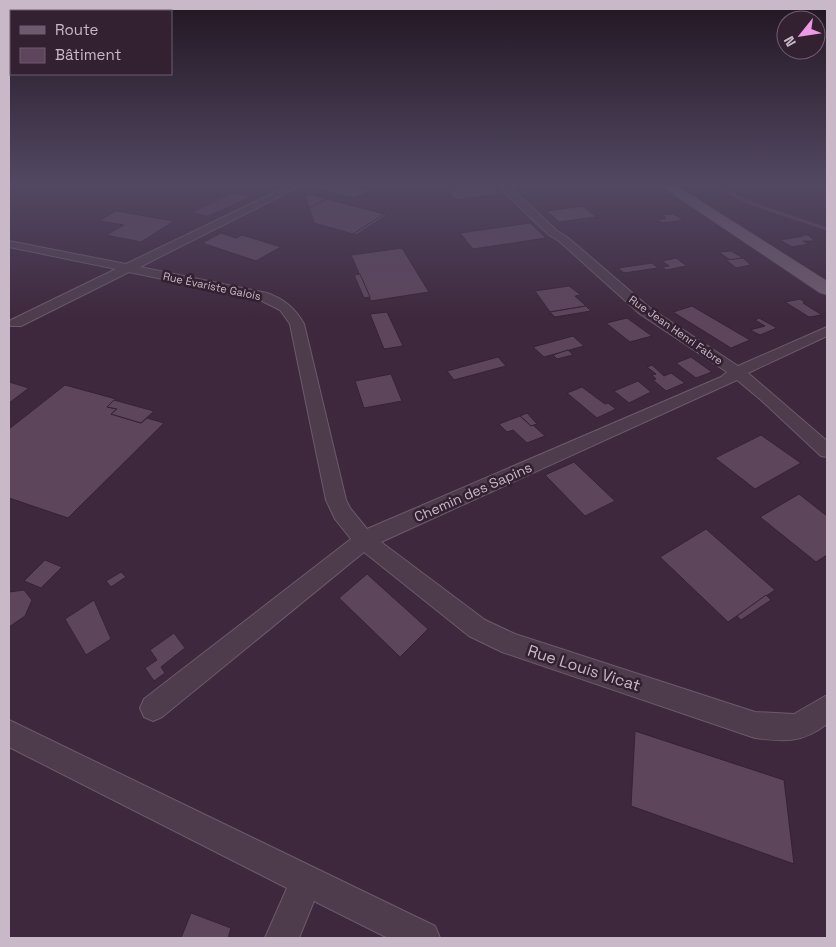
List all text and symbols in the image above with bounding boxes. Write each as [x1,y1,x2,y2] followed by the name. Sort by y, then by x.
[10,10,172,75] legend
[776,10,826,60] north arrow
[55,20,99,39] text: Route
[780,33,800,50] text: N
[55,45,121,64] text: Bâtiment
[162,269,262,303] street label: Rue Évariste Galois
[626,292,726,368] street label: Rue Jean Henri Fabre
[411,458,535,526] street label: Chemin des Sapins
[525,640,643,696] street label: Rue Louis Vicat

